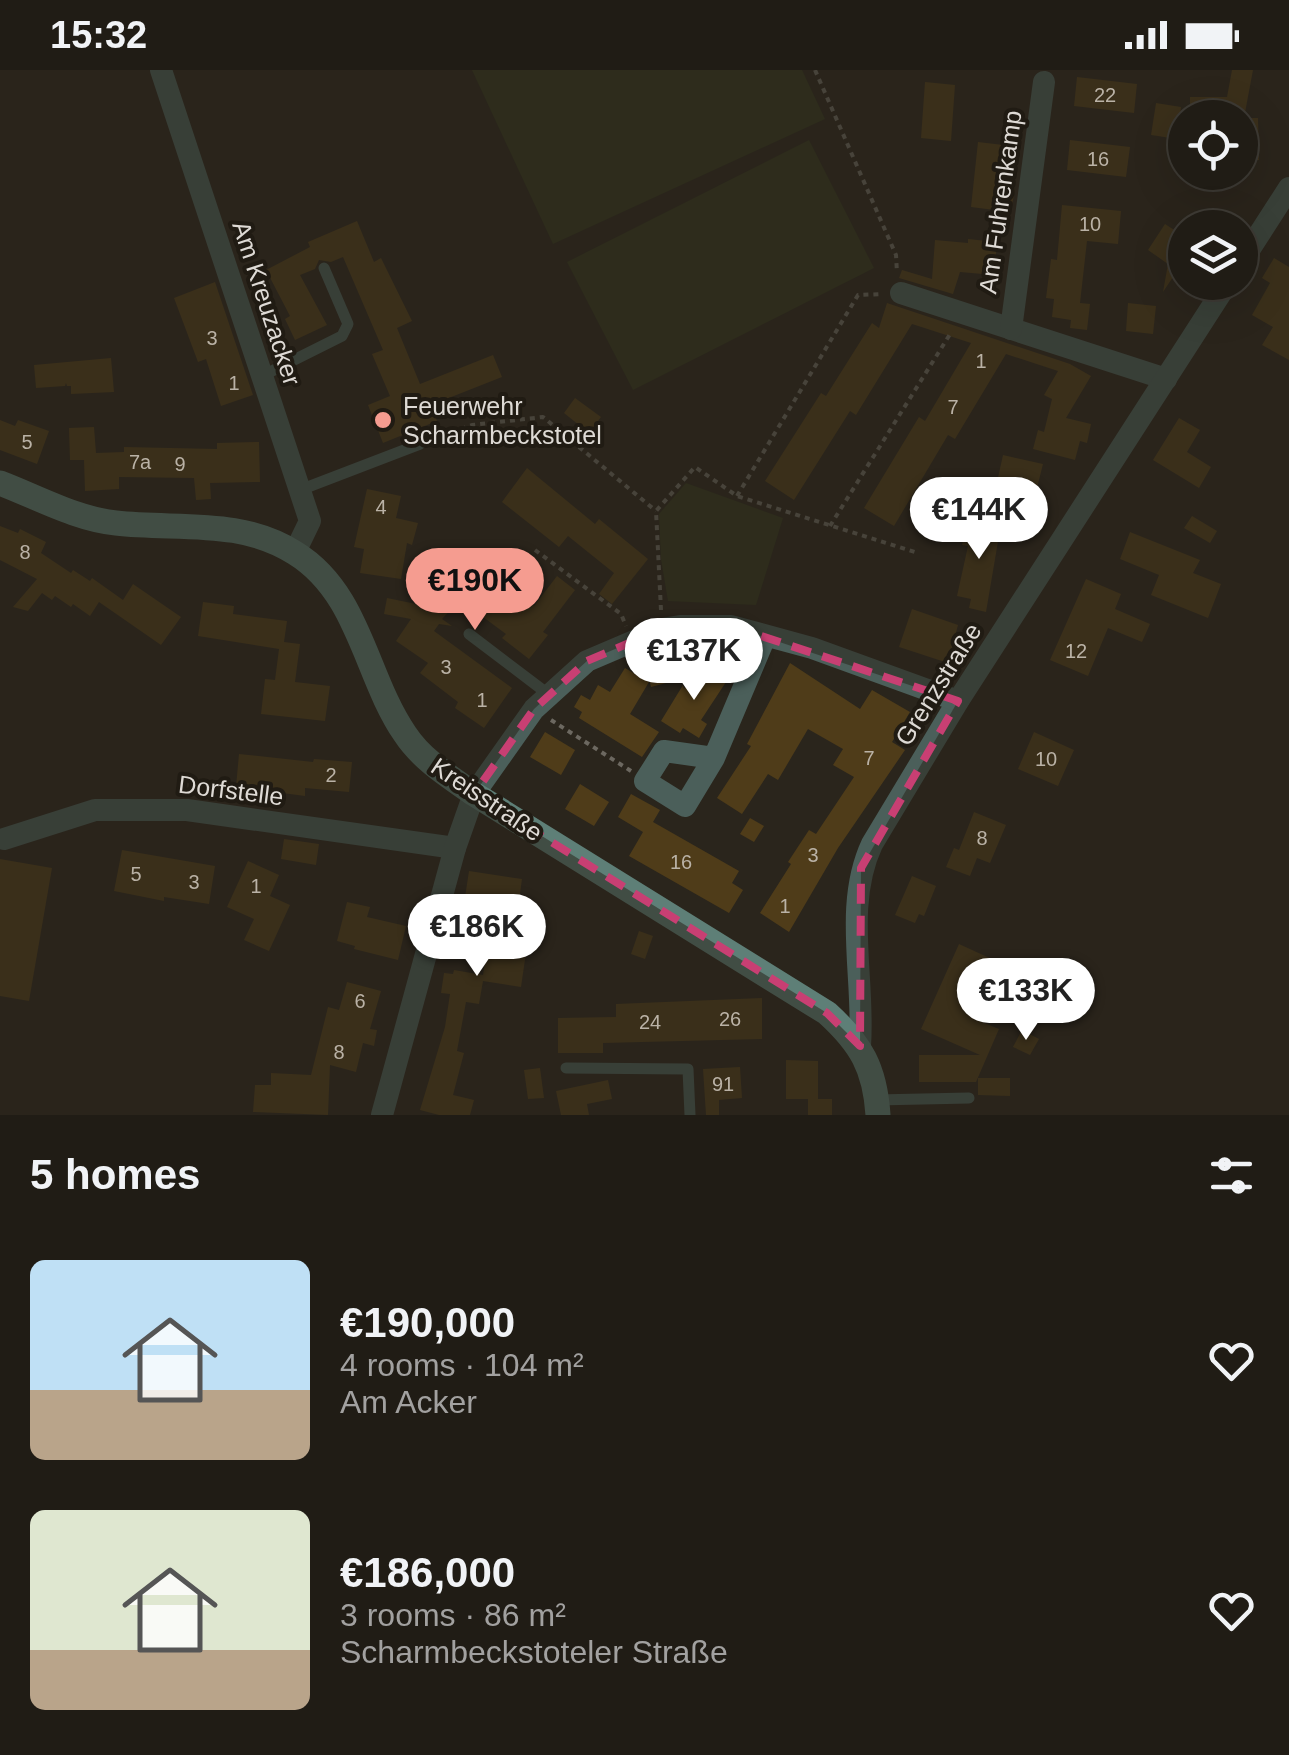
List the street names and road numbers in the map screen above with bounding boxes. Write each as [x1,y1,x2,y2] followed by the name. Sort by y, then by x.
[973,109,1027,295] street label: Am Fuhrenkamp
[227,217,307,389] street label: Am Kreuzacker
[889,618,987,750] street label: Grenzstraße
[426,752,548,846] street label: Kreisstraße
[177,770,285,810] street label: Dorfstelle

